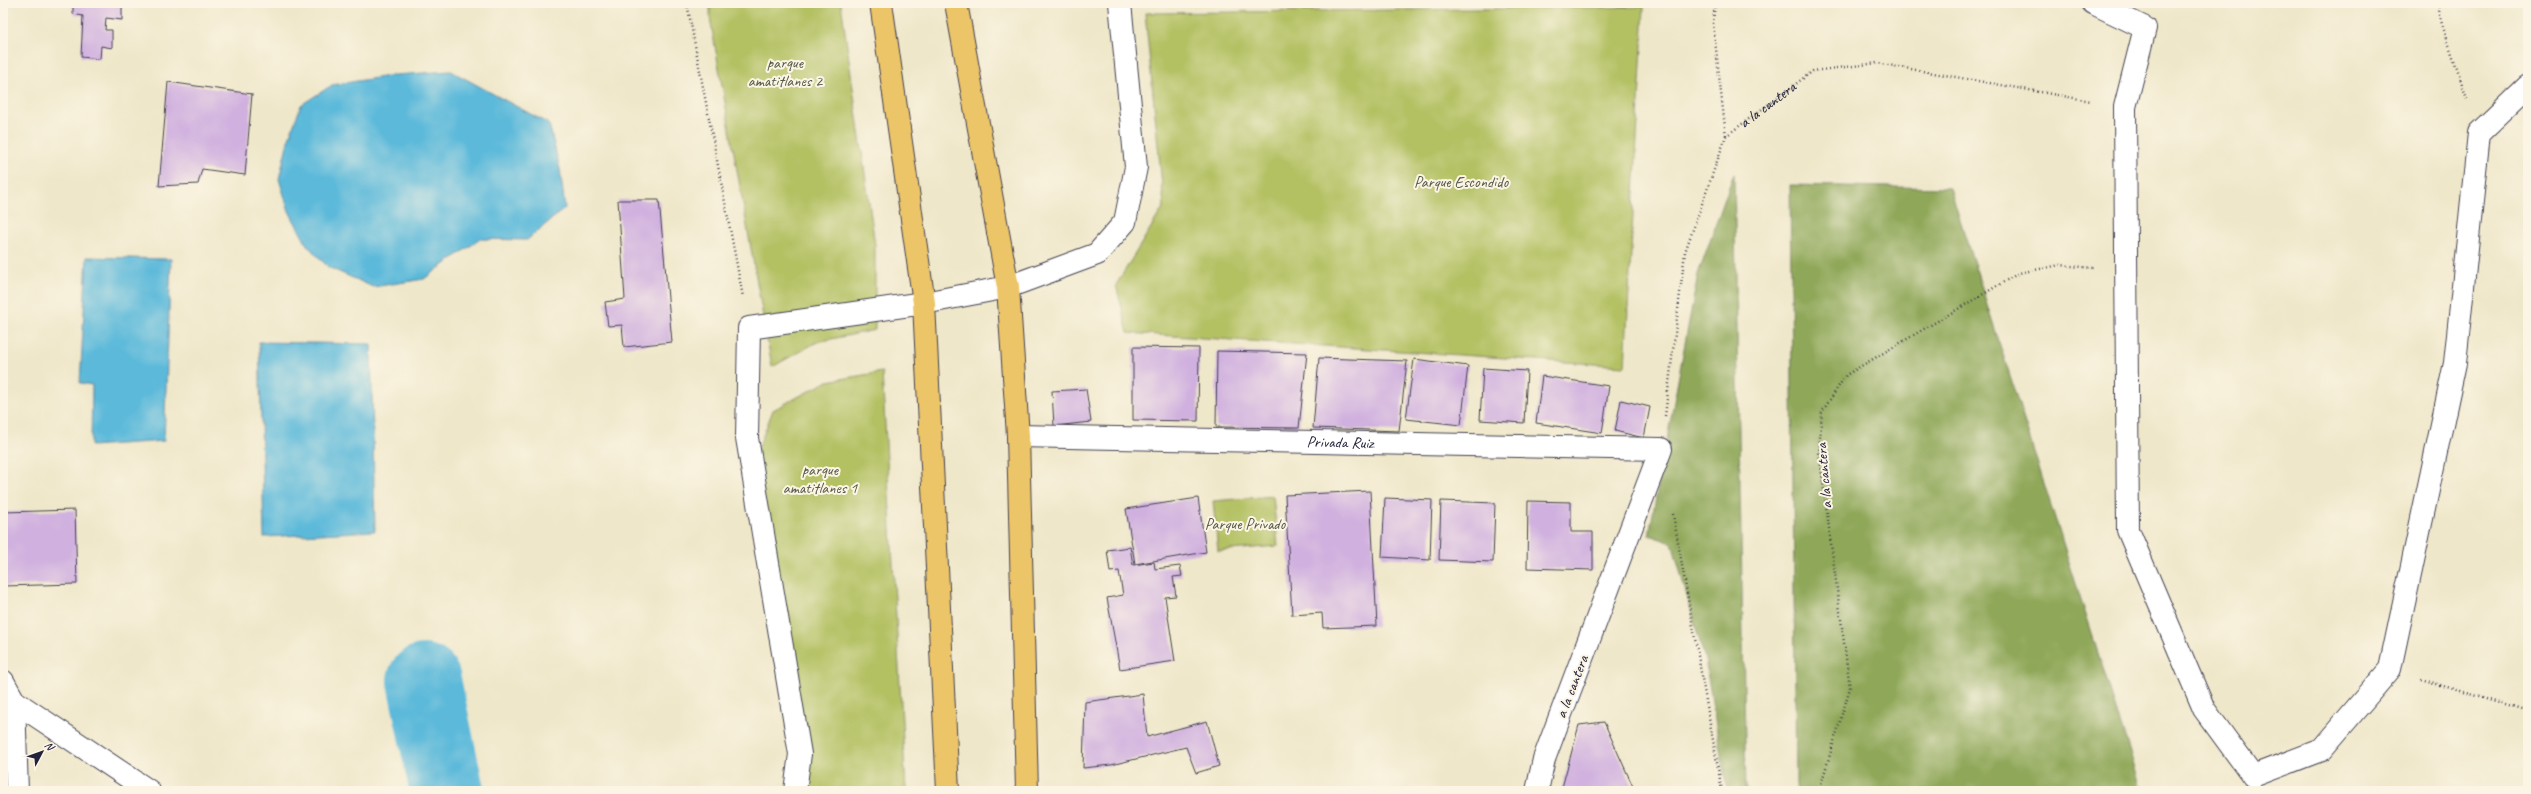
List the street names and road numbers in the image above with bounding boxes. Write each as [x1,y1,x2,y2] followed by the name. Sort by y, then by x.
[1735,76,1801,133] street label: a la cantera
[1306,432,1375,453] street label: Privada Ruiz
[1811,441,1837,510] street label: a la cantera
[1551,651,1594,721] street label: a la cantera

